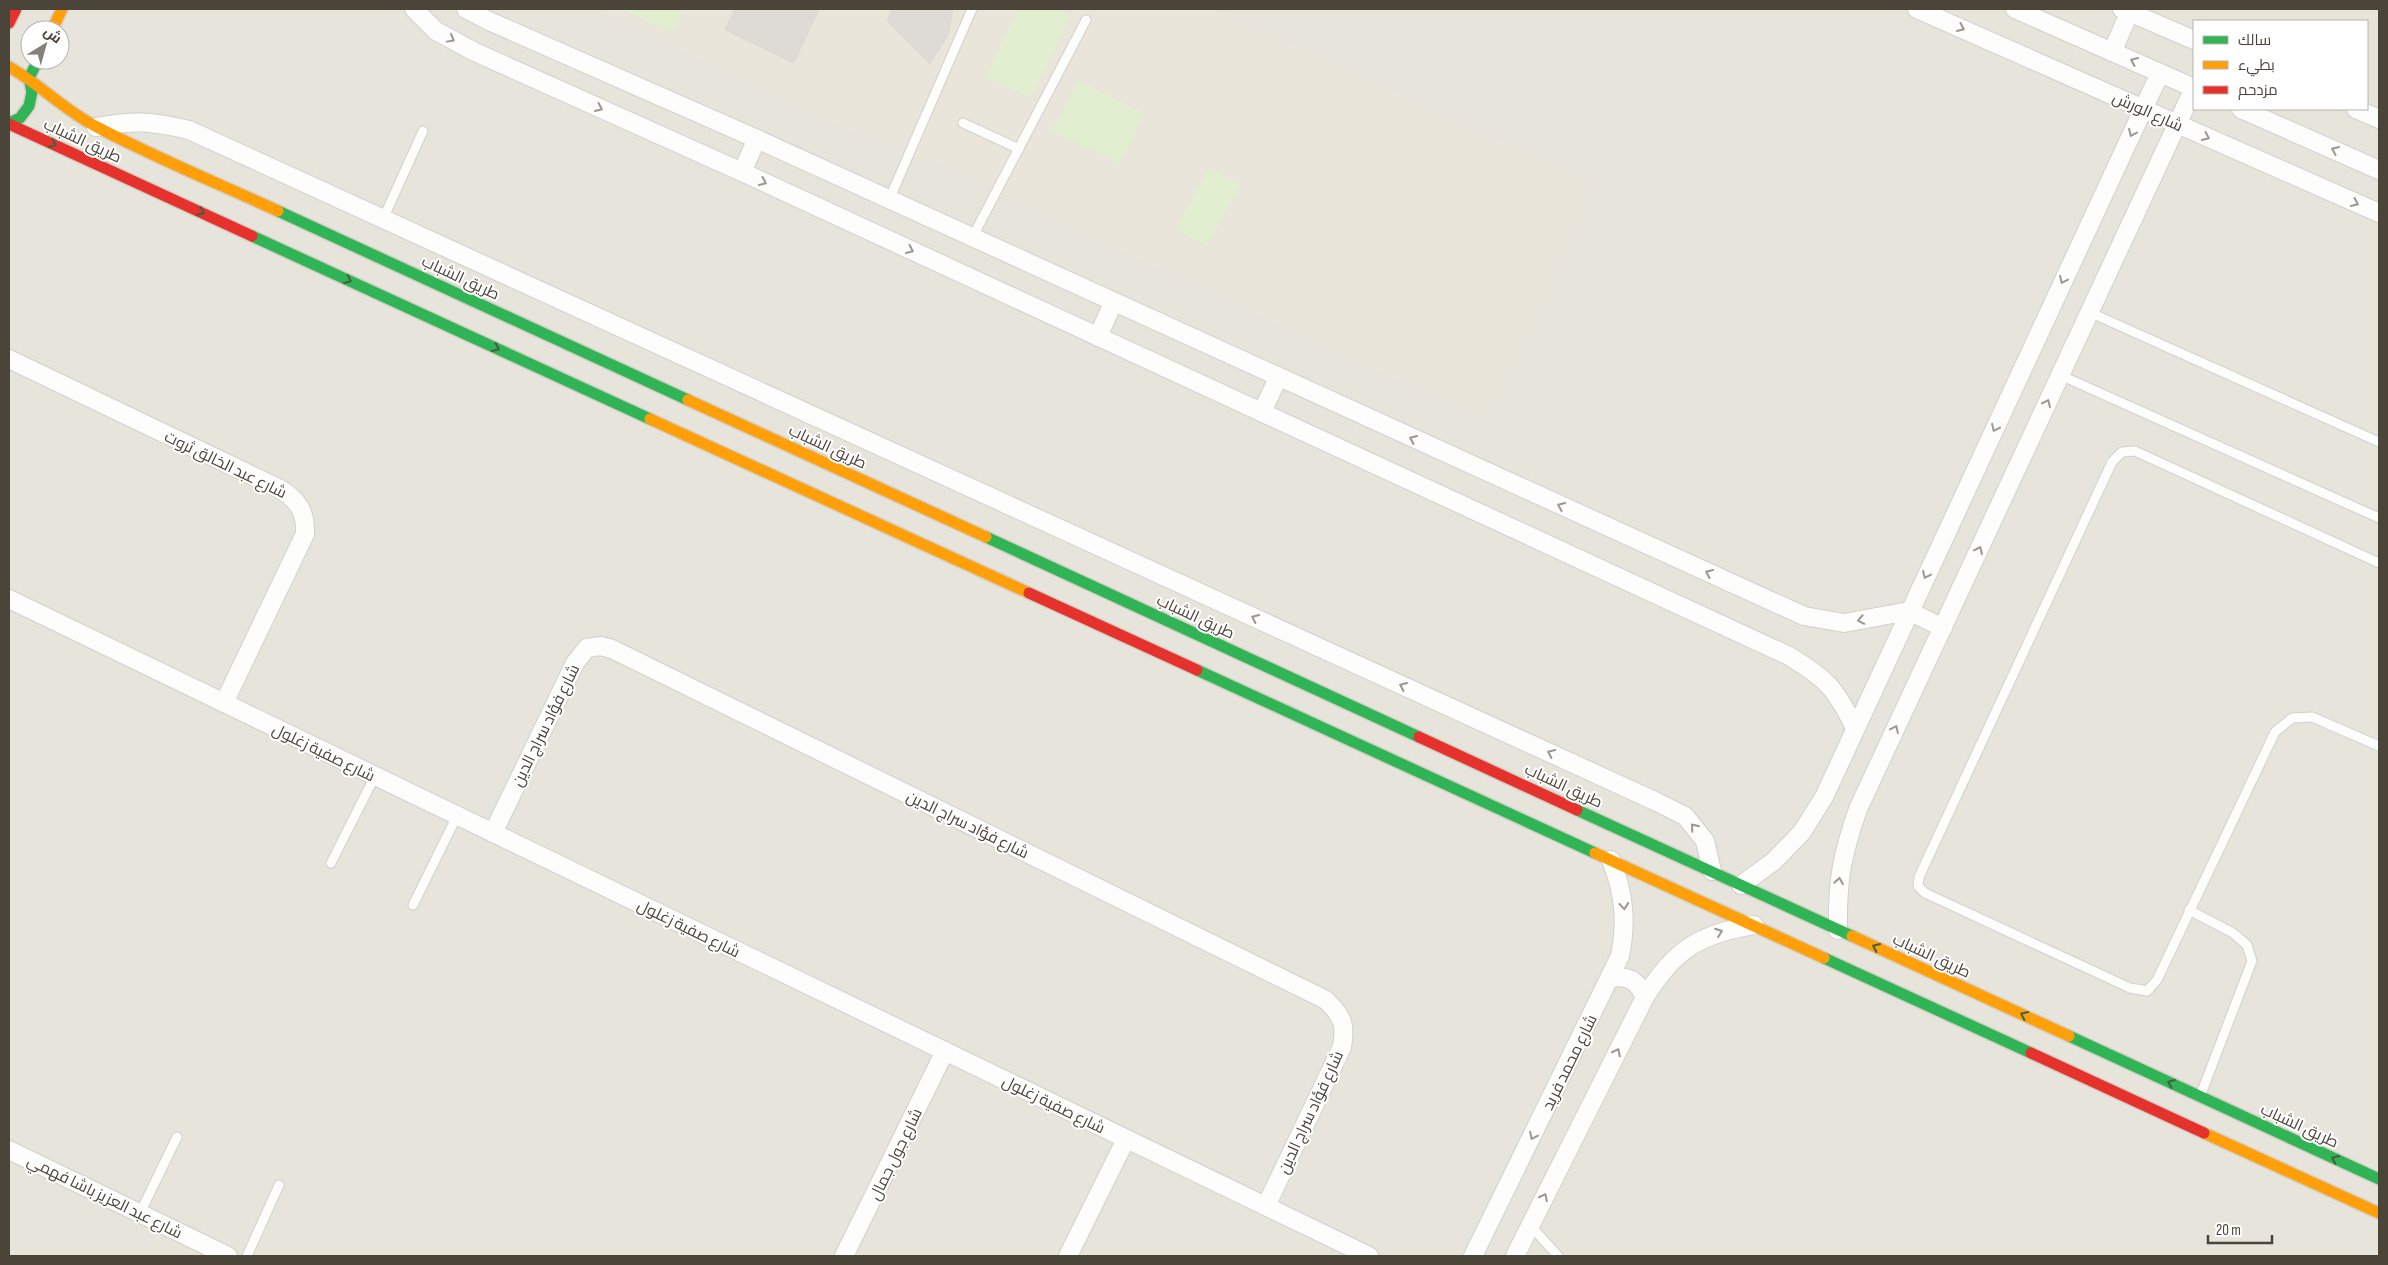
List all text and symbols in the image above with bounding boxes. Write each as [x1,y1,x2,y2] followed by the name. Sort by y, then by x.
[20,20,70,70] north arrow
[2193,20,2368,110] legend
[1956,22,1965,33] one-way arrow
[40,23,65,47] text: ش
[2238,31,2271,50] text: سالك
[446,33,455,43] one-way arrow
[2238,56,2275,77] text: بطيء
[2130,57,2139,68] one-way arrow
[2238,81,2278,100] text: مزدحم
[2109,88,2186,137] street label: شارع الورش
[594,101,603,112] one-way arrow
[40,115,124,168] street label: طريق الشباب
[2127,128,2138,137] one-way arrow
[2201,130,2210,141] one-way arrow
[48,138,57,149] one-way arrow
[2331,146,2340,157] one-way arrow
[758,176,767,186] one-way arrow
[2350,196,2359,207] one-way arrow
[196,206,205,217] one-way arrow
[905,244,914,254] one-way arrow
[418,252,502,305] street label: طريق الشباب
[343,274,352,285] one-way arrow
[2059,275,2070,284] one-way arrow
[491,342,500,353] one-way arrow
[2041,399,2051,408] one-way arrow
[785,421,869,474] street label: طريق الشباب
[1990,423,2001,432] one-way arrow
[161,428,290,504] street label: شارع عبد الخالق ثروت
[1409,435,1418,446] one-way arrow
[1557,502,1566,512] one-way arrow
[1972,546,1983,555] one-way arrow
[1705,569,1714,579] one-way arrow
[1922,570,1932,579] one-way arrow
[1153,591,1237,644] street label: طريق الشباب
[1251,614,1260,625] one-way arrow
[1857,614,1866,624] one-way arrow
[509,661,585,790] street label: شارع فؤاد سراج الدين
[1399,682,1408,692] one-way arrow
[268,720,378,787] street label: شارع صفية زغلول
[1889,726,1899,735] one-way arrow
[1547,749,1556,760] one-way arrow
[1521,760,1605,813] street label: طريق الشباب
[903,788,1032,864] street label: شارع فؤاد سراج الدين
[1692,824,1700,833] one-way arrow
[1833,877,1843,885] one-way arrow
[633,896,743,963] street label: شارع صفية زغلول
[1618,903,1629,911] one-way arrow
[1714,928,1723,939] one-way arrow
[1889,930,1973,983] street label: طريق الشباب
[1872,943,1881,954] one-way arrow
[2020,1011,2029,1022] one-way arrow
[1539,1012,1603,1114] street label: شارع محمد فريد
[1275,1048,1349,1178] street label: شارع فؤاد سراج الدين
[1611,1048,1621,1057] one-way arrow
[998,1072,1108,1139] street label: شارع صفية زغلول
[2168,1080,2177,1090] one-way arrow
[2257,1100,2341,1153] street label: طريق الشباب
[866,1106,928,1204] street label: شارع جول جمال
[1528,1131,1539,1140] one-way arrow
[22,1152,185,1246] street label: شارع عبد العزيز باشا فهمي
[2331,1154,2340,1165] one-way arrow
[1538,1193,1548,1202] one-way arrow
[2208,1212,2272,1244] scale bar
[2216,1221,2241,1240] text: 20 m

